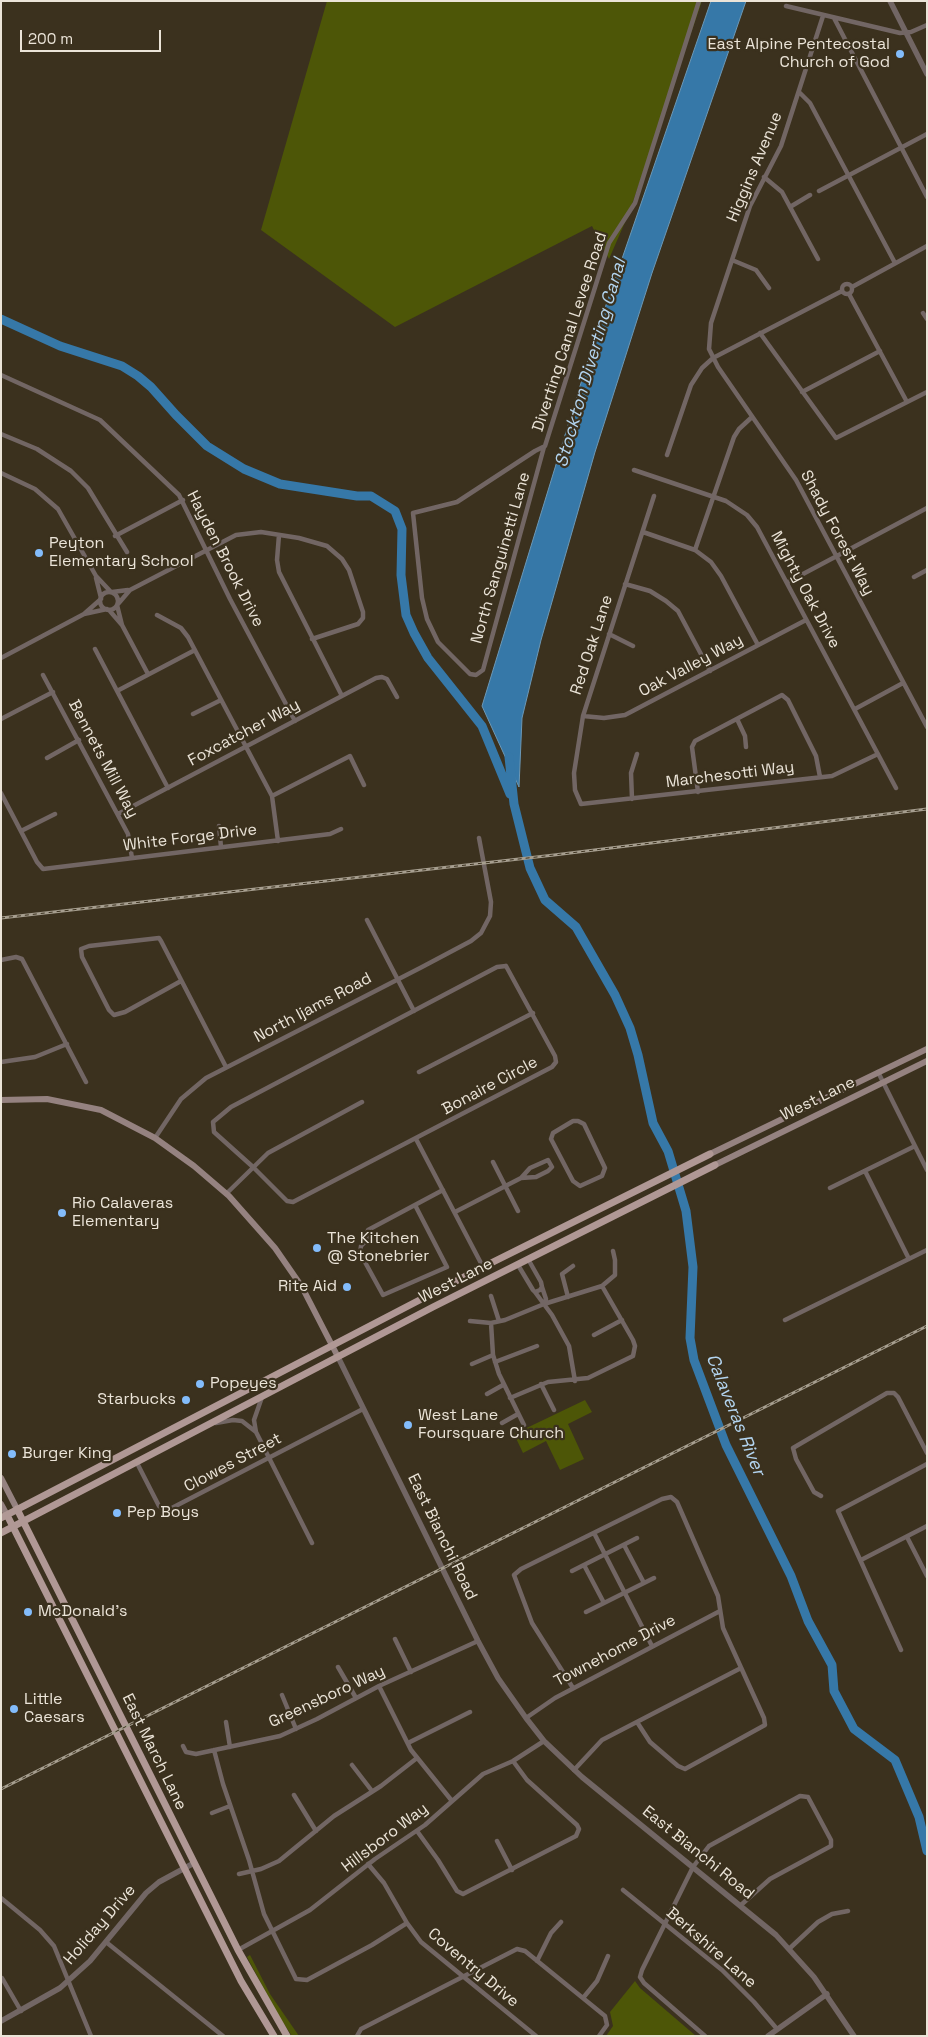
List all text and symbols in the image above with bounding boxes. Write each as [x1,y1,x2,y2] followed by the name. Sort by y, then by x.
[22,20,164,52] scale bar
[28,29,73,48] text: 200 m
[707,35,890,73] place label: East Alpine Pentecostal Church of God
[894,48,906,60] marker: East Alpine Pentecostal Church of God
[723,109,787,225] street label: Higgins Avenue
[529,230,611,434] street label: Diverting Canal Levee Road
[551,256,631,470] water label: Stockton Diverting Canal
[796,467,878,599] street label: Shady Forest Way
[467,470,535,646] street label: North Sanguinetti Lane
[182,488,268,630] street label: Hayden Brook Drive
[766,528,844,652] street label: Mighty Oak Drive
[49,534,194,572] place label: Peyton Elementary School
[33,547,45,559] marker: Peyton Elementary School
[567,593,617,697] street label: Red Oak Lane
[636,631,746,701] street label: Oak Valley Way
[185,695,303,771] street label: Foxcatcher Way
[64,697,142,821] street label: Bennets Mill Way
[665,758,795,792] street label: Marchesotti Way
[122,820,258,856] street label: White Forge Drive
[251,969,375,1047] street label: North Ijams Road
[439,1053,541,1119] street label: Bonaire Circle
[778,1073,858,1125] street label: West Lane
[72,1194,173,1232] place label: Rio Calaveras Elementary
[56,1207,68,1219] marker: Rio Calaveras Elementary
[327,1229,429,1267] place label: The Kitchen @ Stonebrier
[311,1242,323,1254] marker: The Kitchen @ Stonebrier
[416,1254,496,1308] street label: West Lane
[278,1277,337,1297] place label: Rite Aid
[341,1281,353,1293] marker: Rite Aid
[701,1351,769,1479] water label: Calaveras River
[210,1374,277,1394] place label: Popeyes
[194,1378,206,1390] marker: Popeyes
[97,1390,176,1410] place label: Starbucks
[180,1394,192,1406] marker: Starbucks
[418,1406,564,1444] place label: West Lane Foursquare Church
[402,1419,414,1431] marker: West Lane Foursquare Church
[181,1429,285,1497] street label: Clowes Street
[22,1444,112,1464] place label: Burger King
[6,1448,18,1460] marker: Burger King
[403,1471,481,1603] street label: East Bianchi Road
[127,1503,199,1523] place label: Pep Boys
[111,1507,123,1519] marker: Pep Boys
[38,1602,128,1622] place label: McDonald's
[22,1606,34,1618] marker: McDonald's
[551,1611,679,1691] street label: Townehome Drive
[266,1662,388,1732] street label: Greensboro Way
[24,1690,85,1728] place label: Little Caesars
[117,1691,191,1813] street label: East March Lane
[8,1703,20,1715] marker: Little Caesars
[338,1799,432,1877] street label: Hillsboro Way
[638,1802,758,1904] street label: East Bianchi Road
[60,1881,140,1969] street label: Holiday Drive
[662,1904,760,1992] street label: Berkshire Lane
[424,1924,522,2012] street label: Coventry Drive

